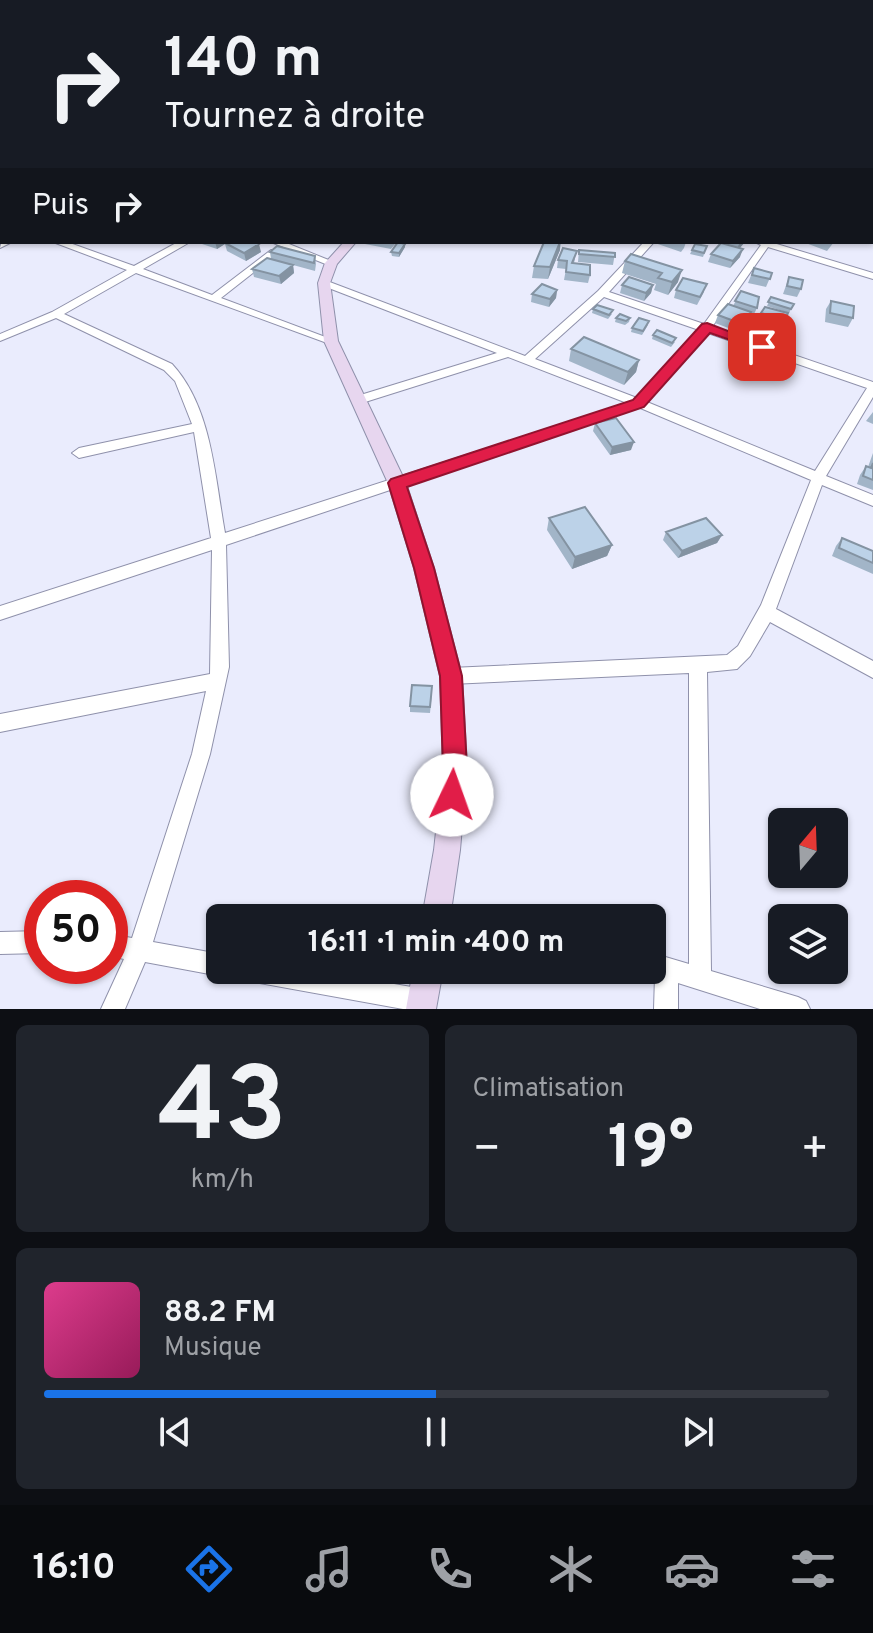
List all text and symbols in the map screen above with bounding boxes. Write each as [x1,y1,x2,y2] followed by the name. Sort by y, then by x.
[164,26,322,96] text: 140 m
[32,32,136,136] icon: right
[164,95,425,141] text: Tournez à droite
[105,184,149,228] icon: right
[32,188,89,225] text: Puis
[728,313,796,381] pin
[740,325,784,369] icon: arrive
[410,753,494,837] position arrow
[768,808,848,888] north arrow
[768,808,848,984] map controls
[24,880,128,984] speed limit sign: 50
[768,904,848,984] button: layers
[308,925,564,962] text: 16:11 · 1 min · 400 m
[158,1046,287,1178] text: 43
[473,1073,624,1106] text: Climatisation
[608,1113,694,1189] text: 19°
[473,1123,501,1179] text: −
[801,1123,829,1179] text: +
[191,1164,254,1197] text: km/h
[164,1295,276,1332] text: 88.2 FM
[164,1332,261,1365] text: Musique
[153,1410,197,1454] icon: previous
[414,1410,458,1454] icon: pause
[676,1410,720,1454] icon: next
[181,1541,237,1597] icon: directions
[301,1541,357,1597] icon: music
[422,1541,478,1597] icon: phone
[543,1541,599,1597] icon: climate
[664,1541,720,1597] icon: car
[785,1541,841,1597] icon: filters
[32,1546,116,1592] text: 16:10

